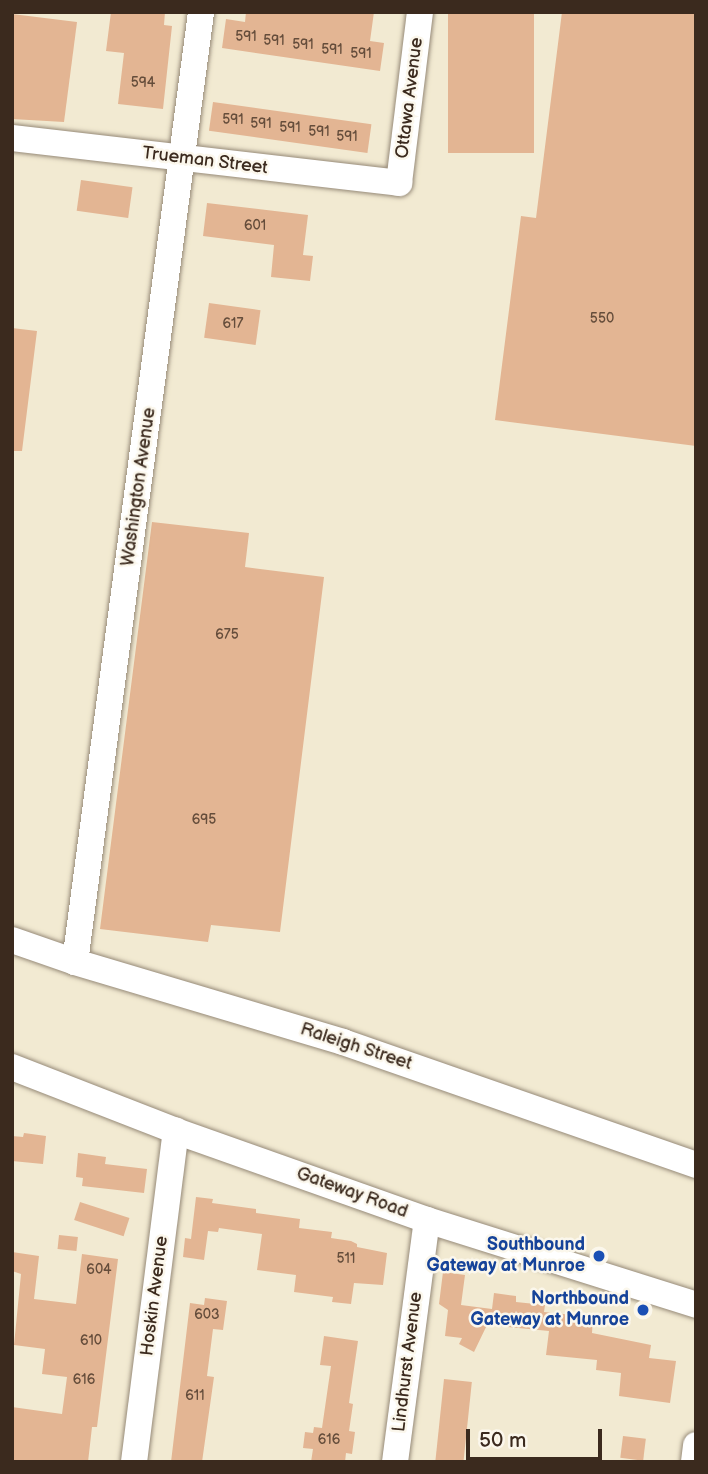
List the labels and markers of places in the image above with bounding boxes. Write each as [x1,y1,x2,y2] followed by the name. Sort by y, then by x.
[426,1235,585,1278] place label: Southbound Gateway at Munroe
[591,1248,607,1264] marker: Southbound Gateway at Munroe
[470,1289,629,1332] place label: Northbound Gateway at Munroe
[635,1302,651,1318] marker: Northbound Gateway at Munroe

